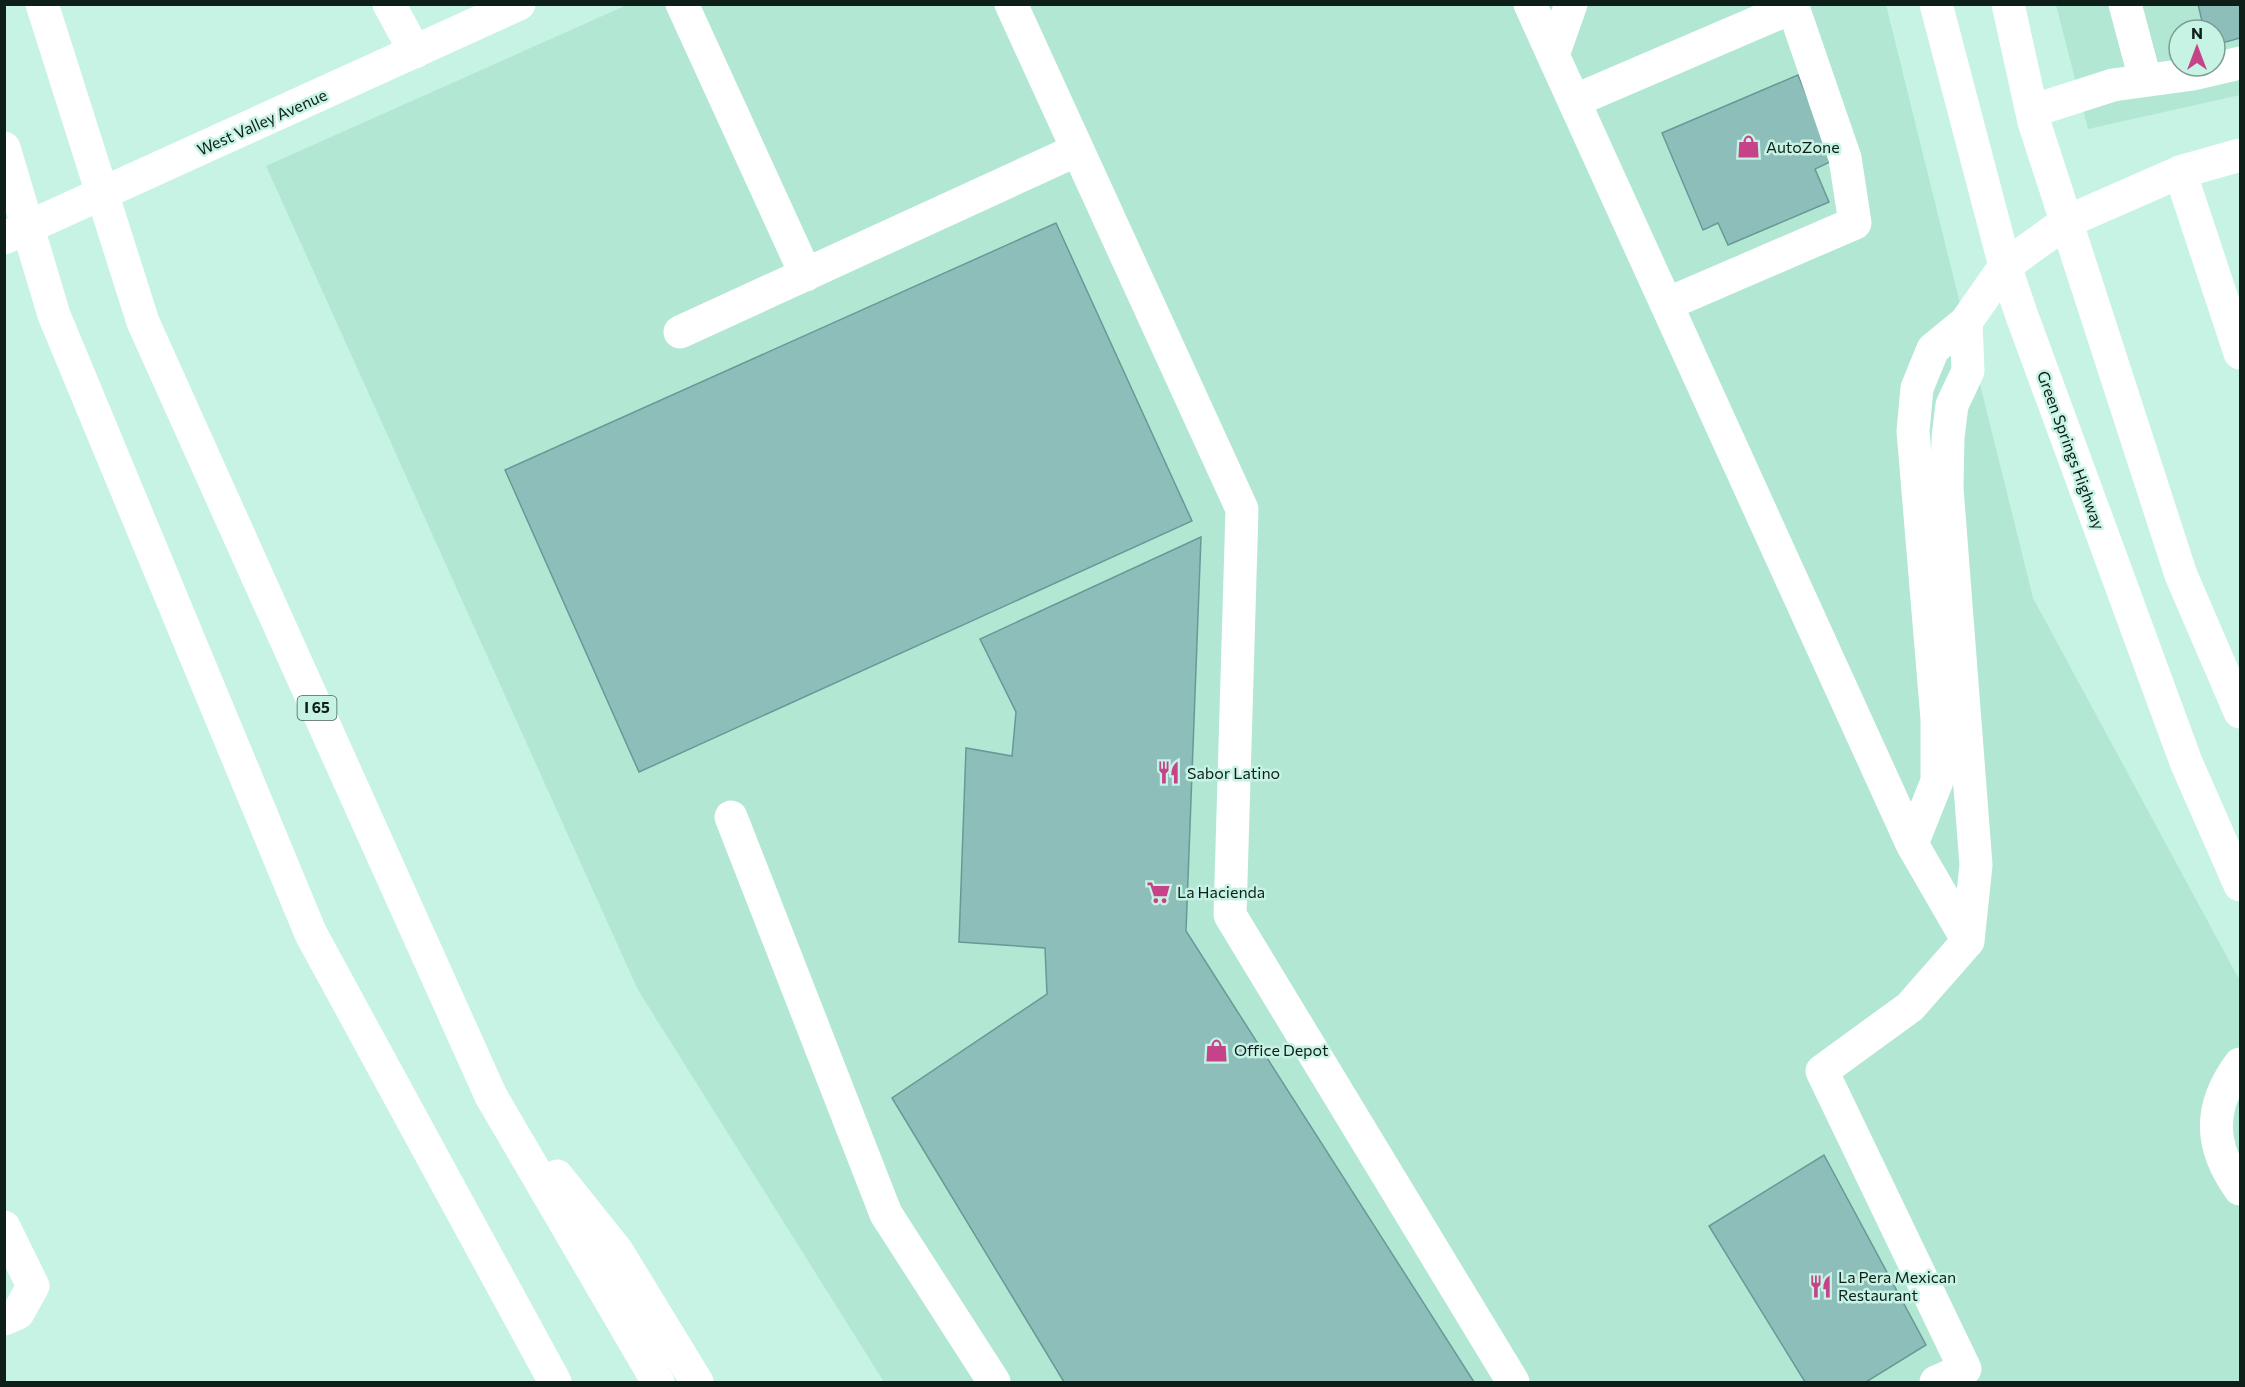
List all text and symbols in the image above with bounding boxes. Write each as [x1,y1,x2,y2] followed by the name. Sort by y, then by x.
[2167,18,2227,78] north arrow
[2191,23,2203,42] text: N
[194,84,330,159] street label: West Valley Avenue
[1735,134,1761,160] shop icon: AutoZone
[1766,137,1840,156] place label: AutoZone
[2034,368,2109,532] street label: Green Springs Highway
[298,696,336,720] road number: I 65
[1156,760,1182,786] restaurant icon: Sabor Latino
[1187,763,1280,782] place label: Sabor Latino
[1146,879,1172,905] supermarket icon: La Hacienda
[1177,882,1265,901] place label: La Hacienda
[1203,1037,1229,1063] shop icon: Office Depot
[1234,1040,1329,1059] place label: Office Depot
[1838,1267,1956,1304] place label: La Pera Mexican Restaurant
[1807,1273,1833,1299] restaurant icon: La Pera Mexican Restaurant

